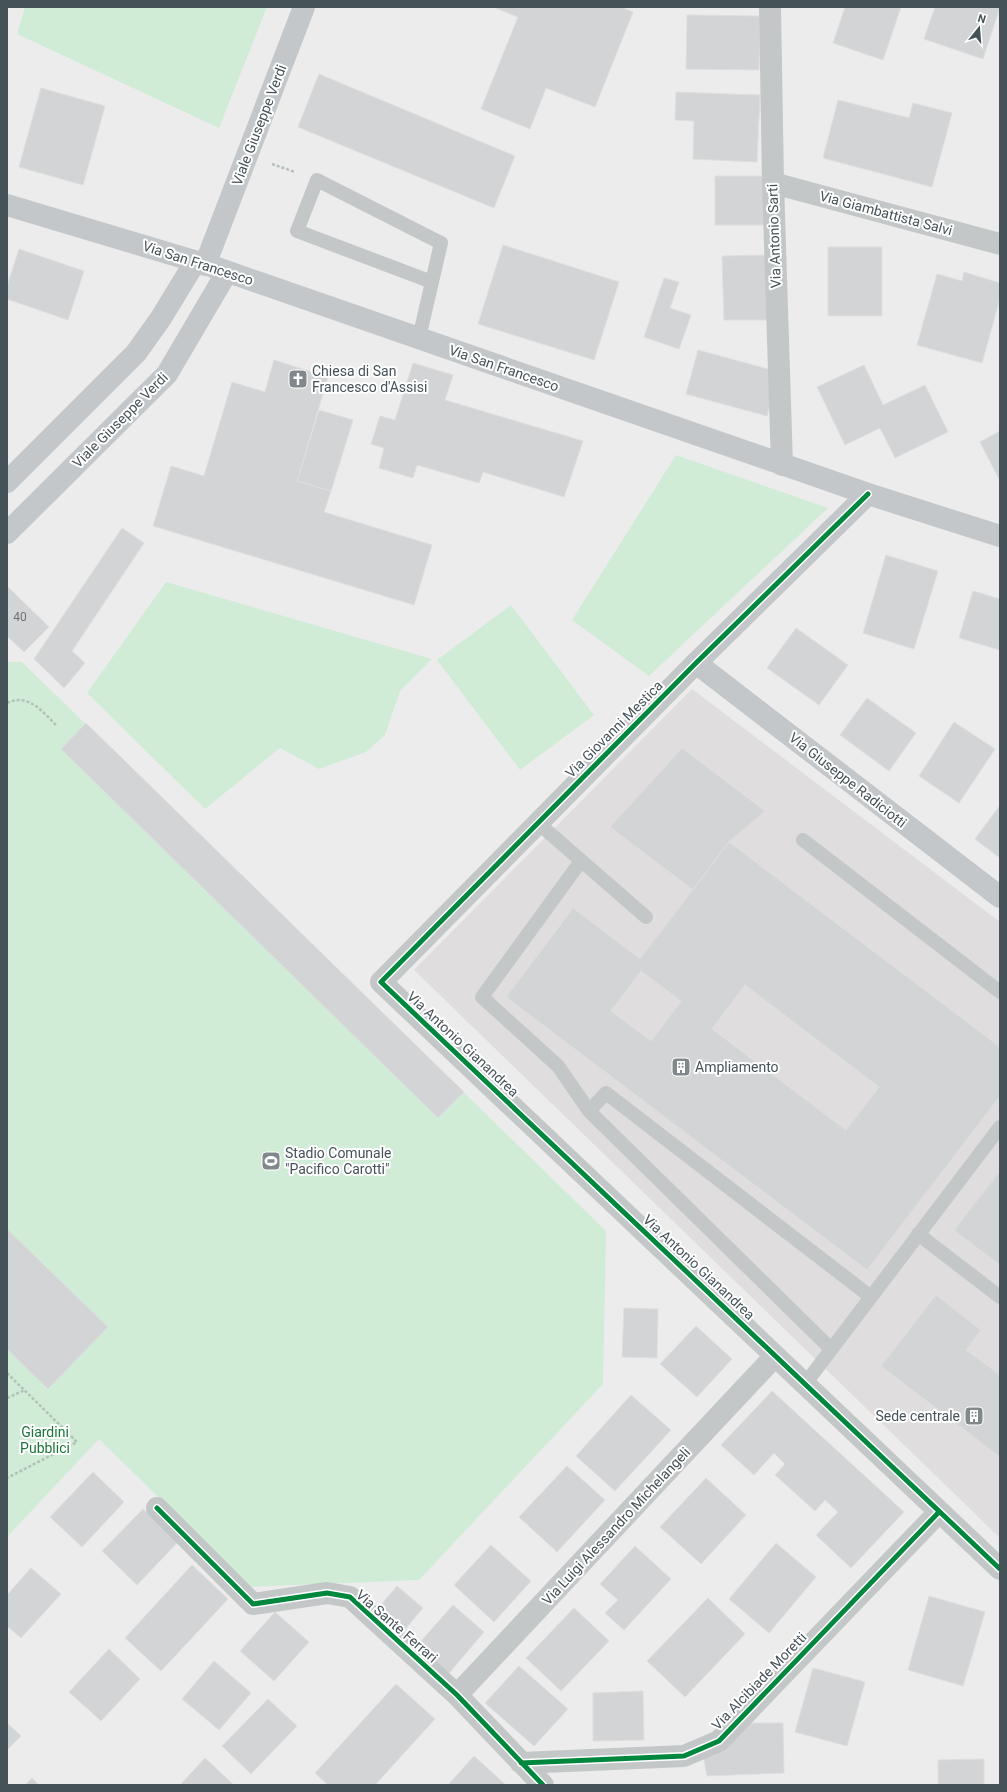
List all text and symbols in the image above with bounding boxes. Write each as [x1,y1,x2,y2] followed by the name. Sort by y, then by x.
[959,8,999,48] north arrow
[976,12,988,26] text: N
[229,62,289,188] street label: Viale Giuseppe Verdi
[764,184,784,288] street label: Via Antonio Sarti
[818,188,954,238] street label: Via Giambattista Salvi
[141,238,255,288] street label: Via San Francesco
[447,342,561,394] street label: Via San Francesco
[312,363,427,395] place label: Chiesa di San Francesco d'Assisi
[287,368,309,390] church icon: Chiesa di San Francesco d'Assisi
[69,369,171,471] street label: Viale Giuseppe Verdi
[13,610,27,624] house number: 40
[562,677,666,781] street label: Via Giovanni Mestica
[786,729,910,831] street label: Via Giuseppe Radiciotti
[404,988,522,1100] street label: Via Antonio Gianandrea
[670,1056,692,1078] building icon: Ampliamento
[695,1059,779,1075] place label: Ampliamento
[285,1145,392,1177] place label: Stadio Comunale "Pacifico Carotti"
[260,1150,282,1172] sports icon: Stadio Comunale "Pacifico Carotti"
[640,1211,758,1323] street label: Via Antonio Gianandrea
[963,1405,985,1427] building icon: Sede centrale
[875,1408,960,1424] place label: Sede centrale
[20,1424,70,1456] park label: Giardini Pubblici
[539,1444,693,1608] street label: Via Luigi Alessandro Michelangeli
[353,1586,441,1666] street label: Via Sante Ferrari
[708,1629,810,1733] street label: Via Alcibiade Moretti

